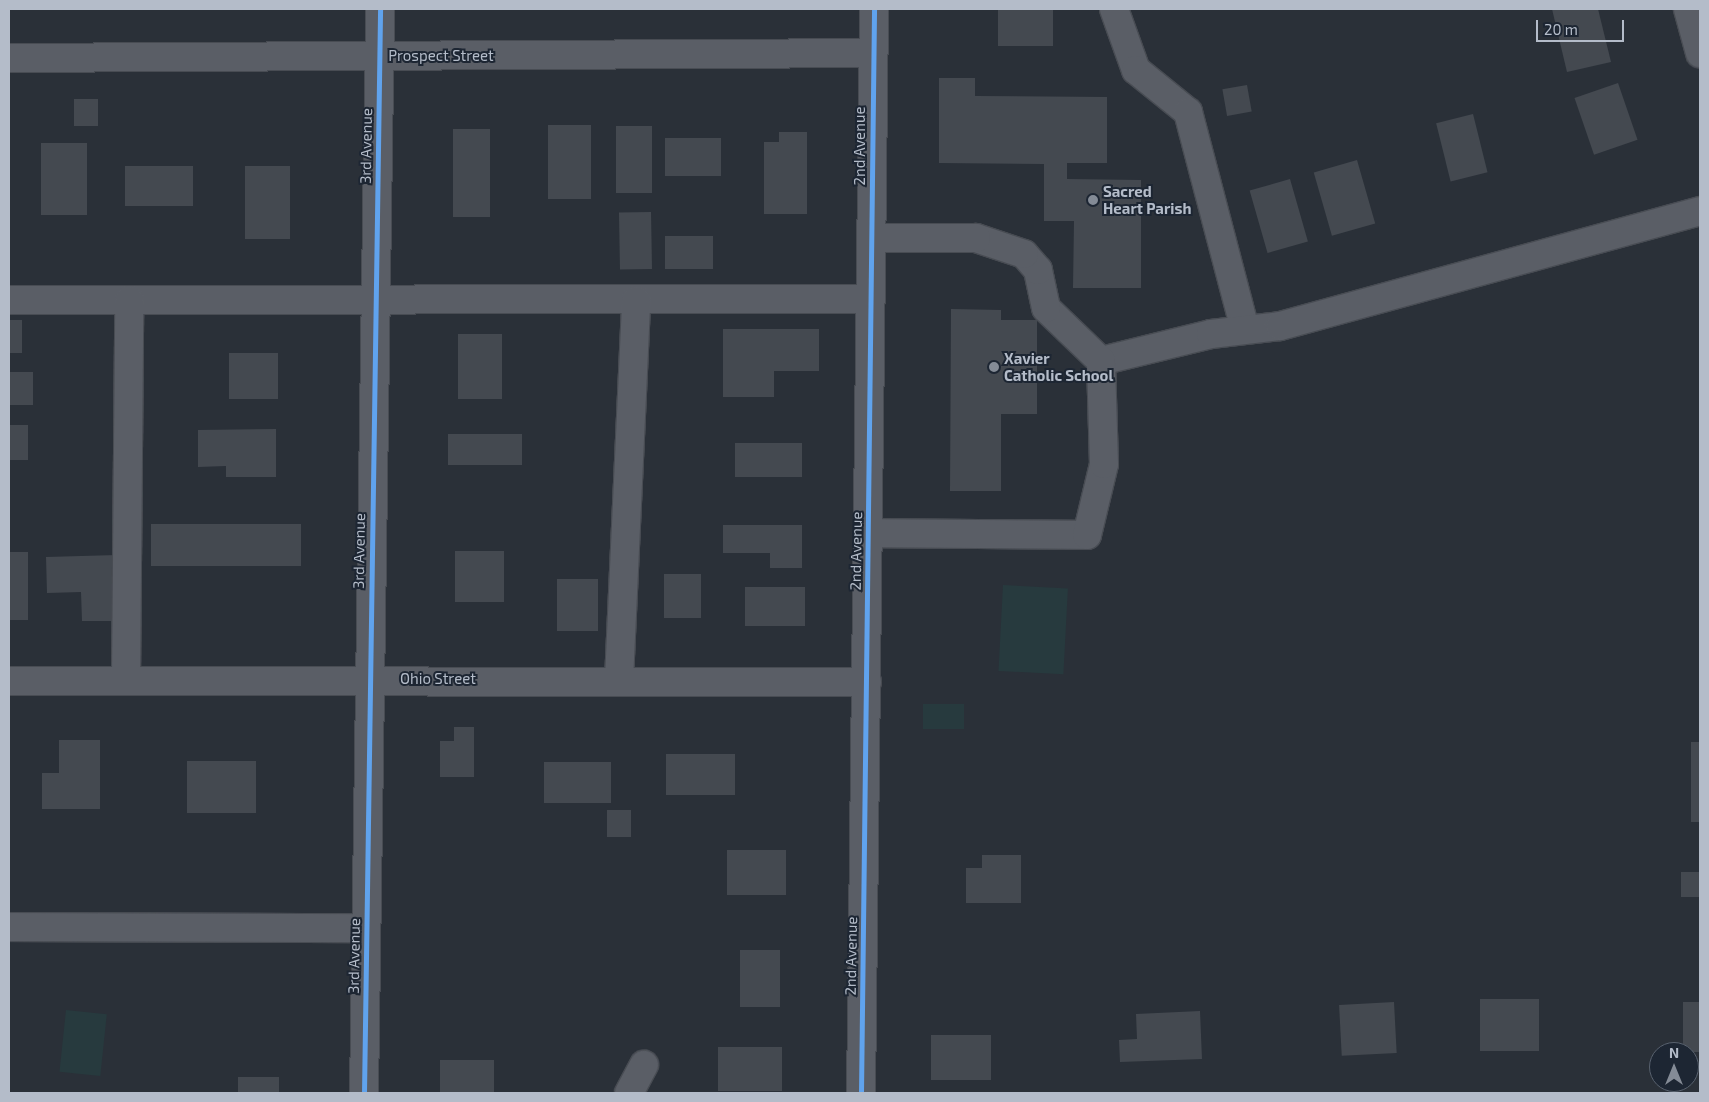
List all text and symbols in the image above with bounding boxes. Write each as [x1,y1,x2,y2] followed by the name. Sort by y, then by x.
[1539,10,1626,42] scale bar
[1544,20,1578,38] text: 20 m
[388,47,494,65] street label: Prospect Street
[851,106,869,186] street label: 2nd Avenue
[356,108,376,184] street label: 3rd Avenue
[1103,182,1191,217] place label: Sacred Heart Parish
[1087,194,1099,206] marker: Sacred Heart Parish
[1004,349,1113,384] place label: Xavier Catholic School
[988,361,1000,373] marker: Xavier Catholic School
[846,511,866,591] street label: 2nd Avenue
[349,513,369,589] street label: 3rd Avenue
[400,670,476,688] street label: Ohio Street
[841,916,861,996] street label: 2nd Avenue
[344,918,364,994] street label: 3rd Avenue
[1649,1042,1699,1092] north arrow
[1669,1044,1679,1061] text: N

